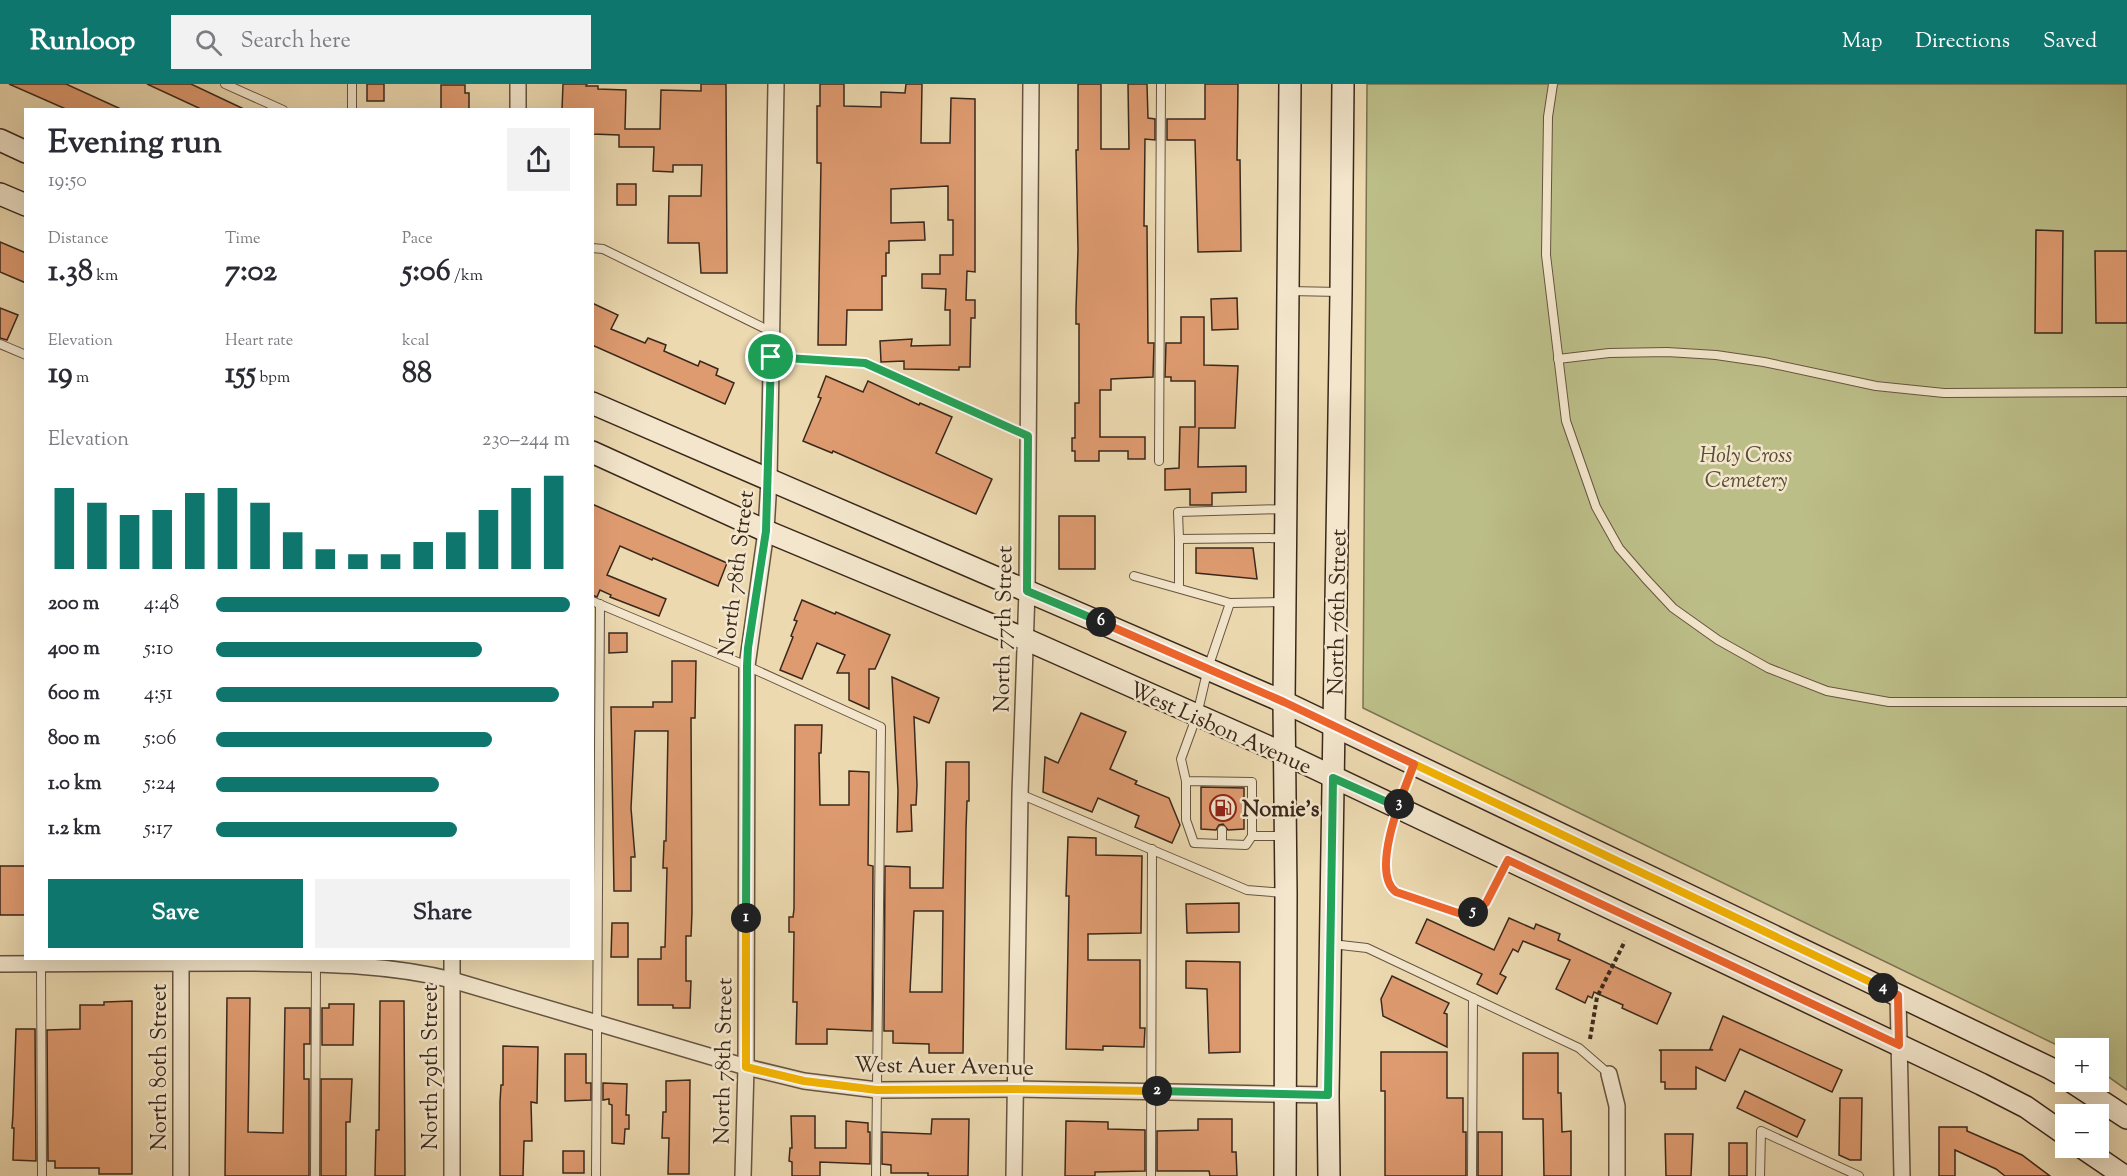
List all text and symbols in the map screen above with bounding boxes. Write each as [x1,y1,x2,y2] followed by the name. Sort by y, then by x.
[171,15,591,69] search box
[30,22,135,62] text: Runloop
[192,26,225,59] icon: search
[240,26,351,58] text: Search here
[1842,27,1882,57] text: Map
[1915,27,2010,57] text: Directions
[2043,27,2097,57] text: Saved
[48,120,222,168] text: Evening run
[507,128,570,191] button: share
[48,167,87,196] text: 19:50
[48,228,108,251] text: Distance
[225,228,261,251] text: Time
[402,228,433,251] text: Pace
[48,251,93,294] text: 1.38
[225,251,277,294] text: 7:02
[402,251,451,294] text: 5:06
[93,265,118,288] text: km
[451,265,483,288] text: /km
[48,330,113,353] text: Elevation
[225,330,293,353] text: Heart rate
[402,330,430,353] text: kcal
[745,331,796,382] pin
[754,340,787,373] icon: arrive
[48,353,72,396] text: 19
[225,353,256,396] text: 155
[402,353,432,396] text: 88
[72,367,89,390] text: m
[256,367,290,390] text: bpm
[48,426,129,455] text: Elevation
[482,426,570,455] text: 230–244 m
[1700,441,1792,498] park label: Holy Cross Cemetery
[712,488,764,658] street label: North 78th Street
[1322,528,1356,696] street label: North 76th Street
[988,545,1022,713] street label: North 77th Street
[48,590,99,619] text: 200 m
[144,590,179,619] text: 4:48
[1086,607,1116,637] pin: 6
[1097,610,1105,633] text: 6
[48,635,100,664] text: 400 m
[144,635,173,664] text: 5:10
[1123,675,1316,784] street label: West Lisbon Avenue
[48,680,100,709] text: 600 m
[144,680,173,709] text: 4:51
[48,725,100,754] text: 800 m
[144,725,176,754] text: 5:06
[48,770,102,799] text: 1.0 km
[144,770,175,799] text: 5:24
[1384,789,1414,819] pin: 3
[1396,792,1402,815] text: 3
[1208,793,1238,823] fuel station icon: Nomie's
[1242,795,1320,827] place label: Nomie's
[48,815,101,844] text: 1.2 km
[144,815,173,844] text: 5:17
[48,879,303,948] button: Save
[315,879,570,948] button: Share
[1458,897,1488,927] pin: 5
[1470,900,1476,923] text: 5
[731,903,761,933] pin: 1
[743,906,749,929] text: 1
[1868,973,1898,1003] pin: 4
[1879,976,1887,999] text: 4
[708,977,742,1145] street label: North 78th Street
[145,983,177,1151] street label: North 80th Street
[416,984,448,1150] street label: North 79th Street
[2055,1038,2109,1158] map controls
[2055,1038,2109,1092] button: +
[854,1050,1034,1086] street label: West Auer Avenue
[1142,1076,1172,1106] pin: 2
[1153,1079,1161,1102] text: 2
[2055,1104,2109,1158] button: −

